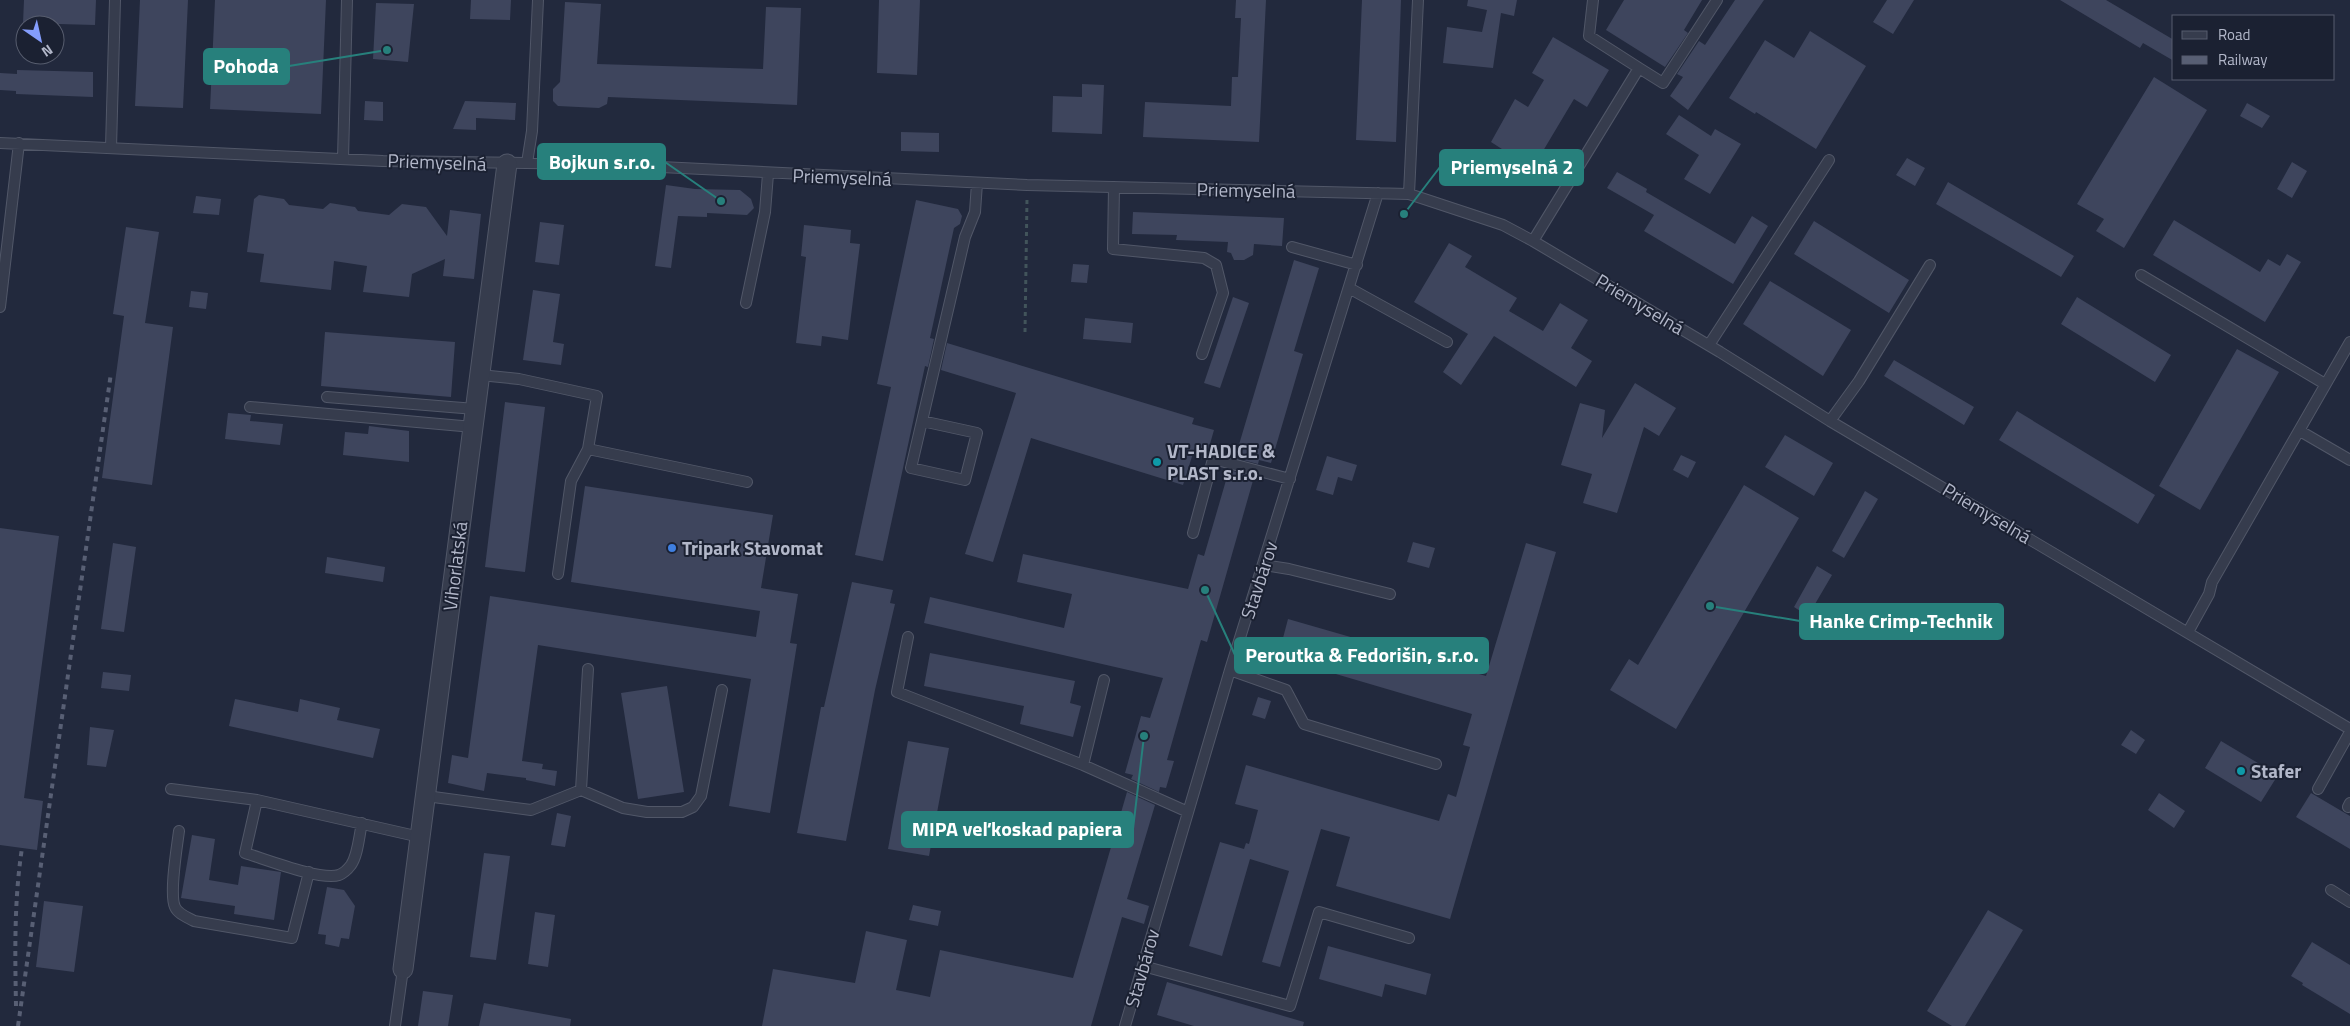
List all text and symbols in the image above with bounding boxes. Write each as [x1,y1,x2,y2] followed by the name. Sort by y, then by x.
[15,15,65,65] north arrow
[2172,15,2335,80] legend
[2218,23,2250,46] text: Road
[38,40,57,63] text: N
[2218,48,2268,71] text: Railway
[204,49,289,84] callout: Pohoda
[213,50,279,81] text: Pohoda
[538,144,665,179] callout: Bojkun s.r.o.
[387,145,487,178] street label: Priemyselná
[549,146,655,177] text: Bojkun s.r.o.
[1440,150,1583,185] callout: Priemyselná 2
[1450,151,1574,182] text: Priemyselná 2
[792,160,892,193] street label: Priemyselná
[1196,174,1296,205] street label: Priemyselná
[1590,266,1691,342] street label: Priemyselná
[1167,436,1276,487] place label: VT-HADICE & PLAST s.r.o.
[1151,456,1163,468] marker: VT-HADICE & PLAST s.r.o.
[1937,475,2038,551] street label: Priemyselná
[435,519,474,612] street label: Vihorlatská
[682,533,823,562] place label: Tripark Stavomat
[1232,537,1285,622] street label: Stavbárov
[666,542,678,554] marker: Tripark Stavomat
[1800,604,2003,639] callout: Hanke Crimp-Technik
[1809,605,1993,636] text: Hanke Crimp-Technik
[1235,638,1488,673] callout: Peroutka & Fedorišin, s.r.o.
[1245,639,1479,670] text: Peroutka & Fedorišin, s.r.o.
[2251,756,2301,785] place label: Stafer
[2235,765,2247,777] marker: Stafer
[902,812,1133,847] callout: MIPA veľkoskad papiera
[912,813,1122,844] text: MIPA veľkoskad papiera
[1117,925,1167,1010] street label: Stavbárov

